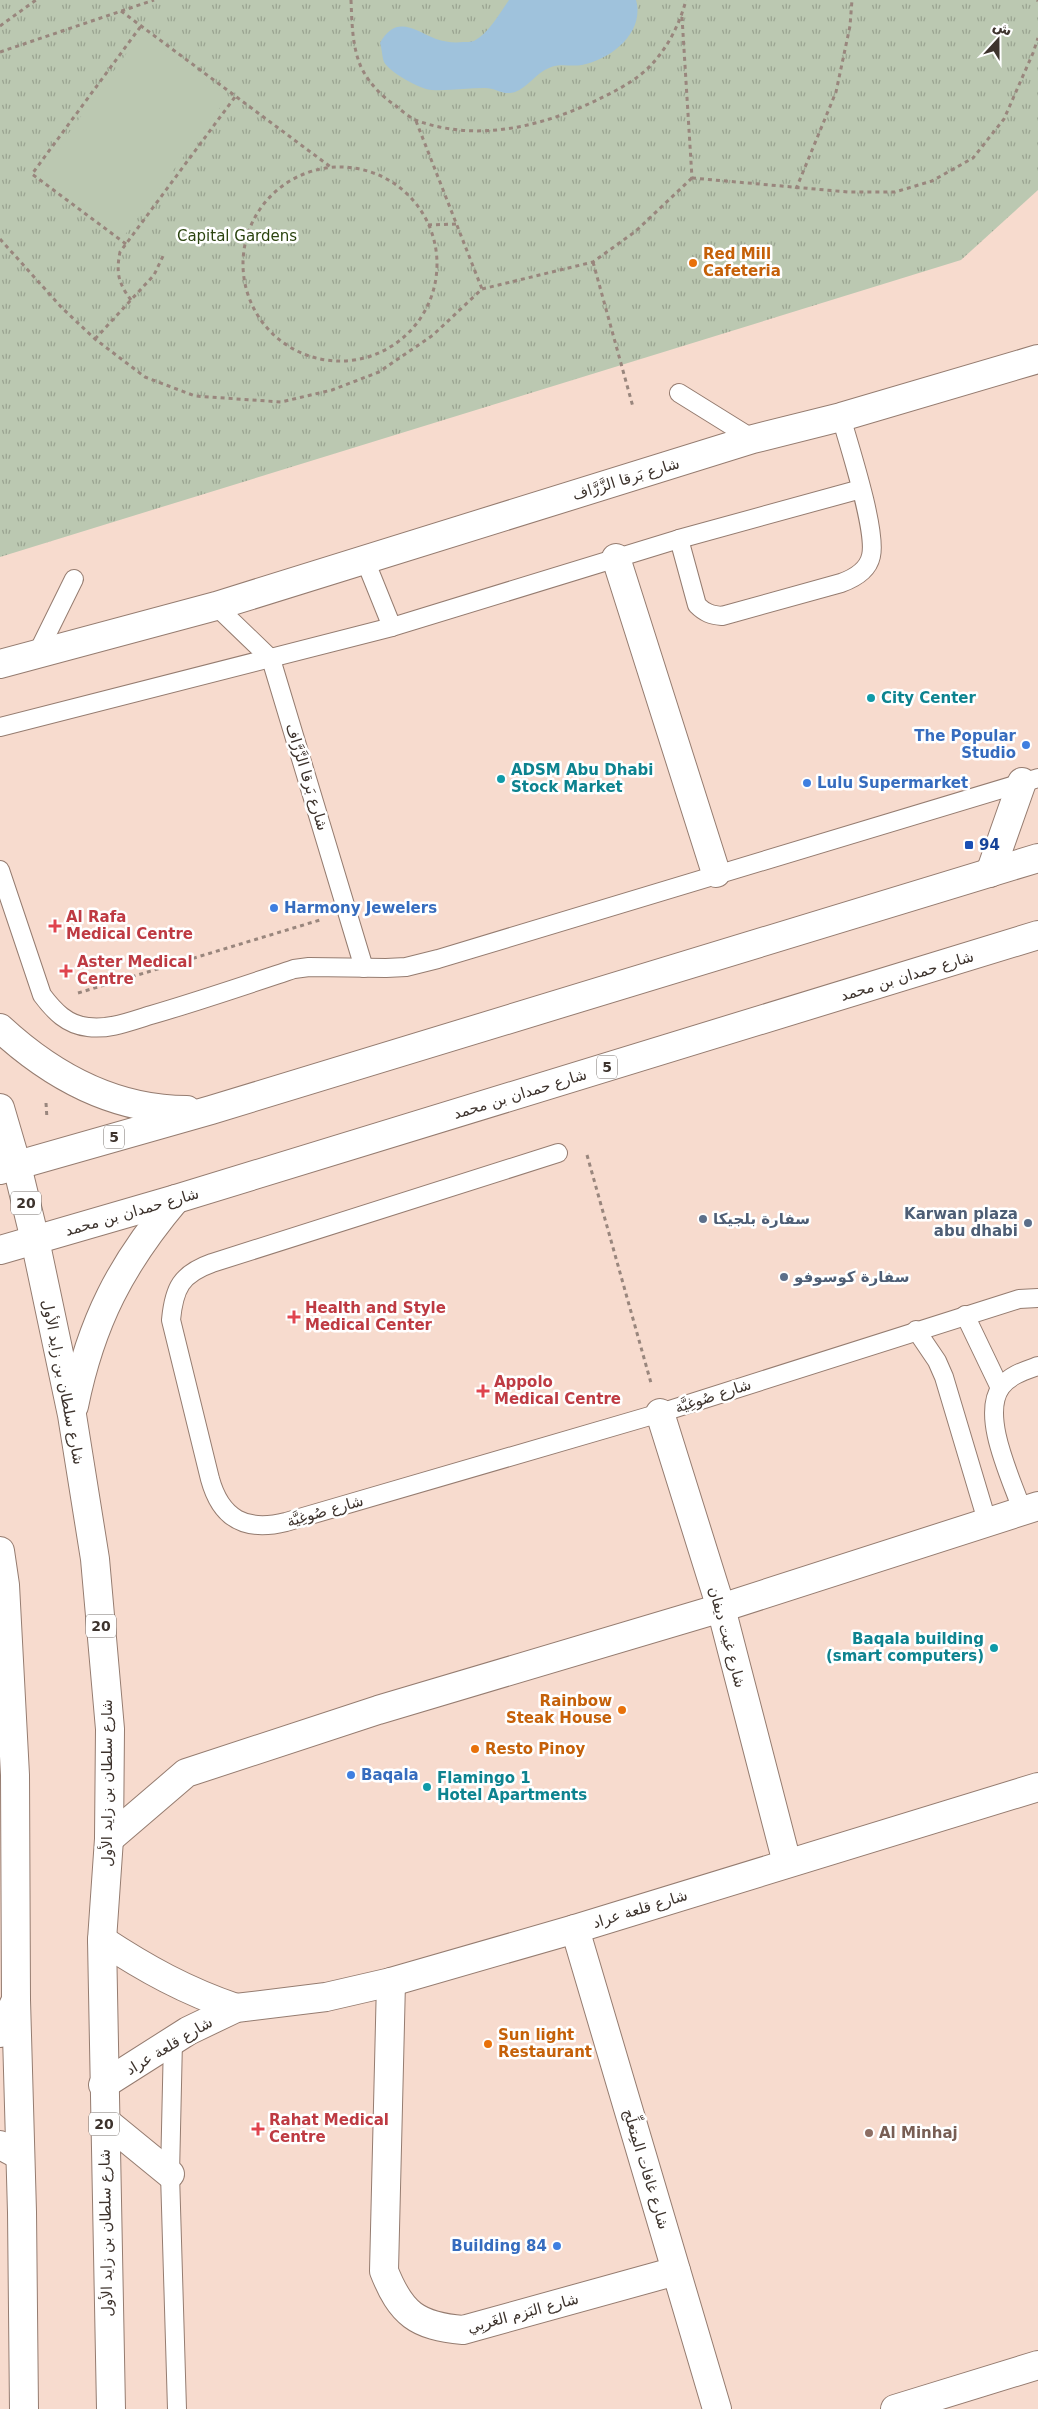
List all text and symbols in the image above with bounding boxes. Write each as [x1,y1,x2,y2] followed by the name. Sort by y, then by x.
[973,15,1023,65] north arrow
[991,17,1015,39] text: ش
[177,227,297,245] park label: Capital Gardens
[703,245,781,280] place label: Red Mill Cafeteria
[687,257,699,269] marker: Red Mill Cafeteria
[570,454,682,504] street label: شارع بَرقا الزَّرَّاف
[881,689,977,707] place label: City Center
[865,692,877,704] marker: City Center
[282,721,332,833] street label: شارع بَرقا الزَّرَّاف
[914,727,1017,762] place label: The Popular Studio
[1020,739,1032,751] marker: The Popular Studio
[511,761,653,796] place label: ADSM Abu Dhabi Stock Market
[495,773,507,785] marker: ADSM Abu Dhabi Stock Market
[817,774,968,792] place label: Lulu Supermarket
[801,777,813,789] marker: Lulu Supermarket
[979,836,1000,854] place label: 94
[963,839,975,851] marker: 94
[284,899,437,917] place label: Harmony Jewelers
[268,902,280,914] marker: Harmony Jewelers
[66,908,193,943] place label: Al Rafa Medical Centre
[48,919,62,933] marker: Al Rafa Medical Centre
[838,947,976,1005] street label: شارع حمدان بن محمد
[77,953,193,988] place label: Aster Medical Centre
[59,964,73,978] marker: Aster Medical Centre
[597,1056,617,1078] road number: 5
[451,1065,589,1123] street label: شارع حمدان بن محمد
[104,1126,124,1148] road number: 5
[63,1184,201,1240] street label: شارع حمدان بن محمد
[11,1192,41,1214] road number: 20
[904,1205,1018,1240] place label: Karwan plaza abu dhabi
[713,1210,810,1228] place label: سفارة بلجيكا
[697,1213,709,1225] marker: سفارة بلجيكا
[1022,1217,1034,1229] marker: Karwan plaza abu dhabi
[793,1268,909,1286] place label: سفارة كوسوفو
[778,1271,790,1283] marker: سفارة كوسوفو
[38,1298,89,1466] street label: شارع سلطان بن زايد الأول
[305,1299,446,1334] place label: Health and Style Medical Center
[287,1310,301,1324] marker: Health and Style Medical Center
[494,1373,621,1408] place label: Appolo Medical Centre
[673,1375,753,1417] street label: شارع صُوغِيَّة
[476,1384,490,1398] marker: Appolo Medical Centre
[285,1491,365,1531] street label: شارع صُوغِيَّة
[705,1584,749,1690] street label: شارع غيت ديفان
[86,1614,116,1638] road number: 20
[826,1630,984,1665] place label: Baqala building (smart computers)
[988,1642,1000,1654] marker: Baqala building (smart computers)
[506,1692,612,1727] place label: Rainbow Steak House
[97,1699,116,1867] street label: شارع سلطان بن زايد الأول
[616,1704,628,1716] marker: Rainbow Steak House
[485,1740,585,1758] place label: Resto Pinoy
[469,1743,481,1755] marker: Resto Pinoy
[361,1766,419,1784] place label: Baqala
[345,1769,357,1781] marker: Baqala
[437,1769,587,1804] place label: Flamingo 1 Hotel Apartments
[421,1781,433,1793] marker: Flamingo 1 Hotel Apartments
[590,1886,690,1932] street label: شارع قلعة عراد
[122,2013,216,2079] street label: شارع قلعة عراد
[498,2026,592,2061] place label: Sun light Restaurant
[482,2038,494,2050] marker: Sun light Restaurant
[619,2105,677,2231] street label: شارع غافات المِتعلِّج
[269,2111,389,2146] place label: Rahat Medical Centre
[89,2112,119,2136] road number: 20
[251,2122,265,2136] marker: Rahat Medical Centre
[879,2124,958,2142] place label: Al Minhaj
[863,2127,875,2139] marker: Al Minhaj
[95,2149,116,2317] street label: شارع سلطان بن زايد الأول
[451,2237,547,2255] place label: Building 84
[551,2240,563,2252] marker: Building 84
[465,2289,581,2338] street label: شارع البَزم الغَربِي

